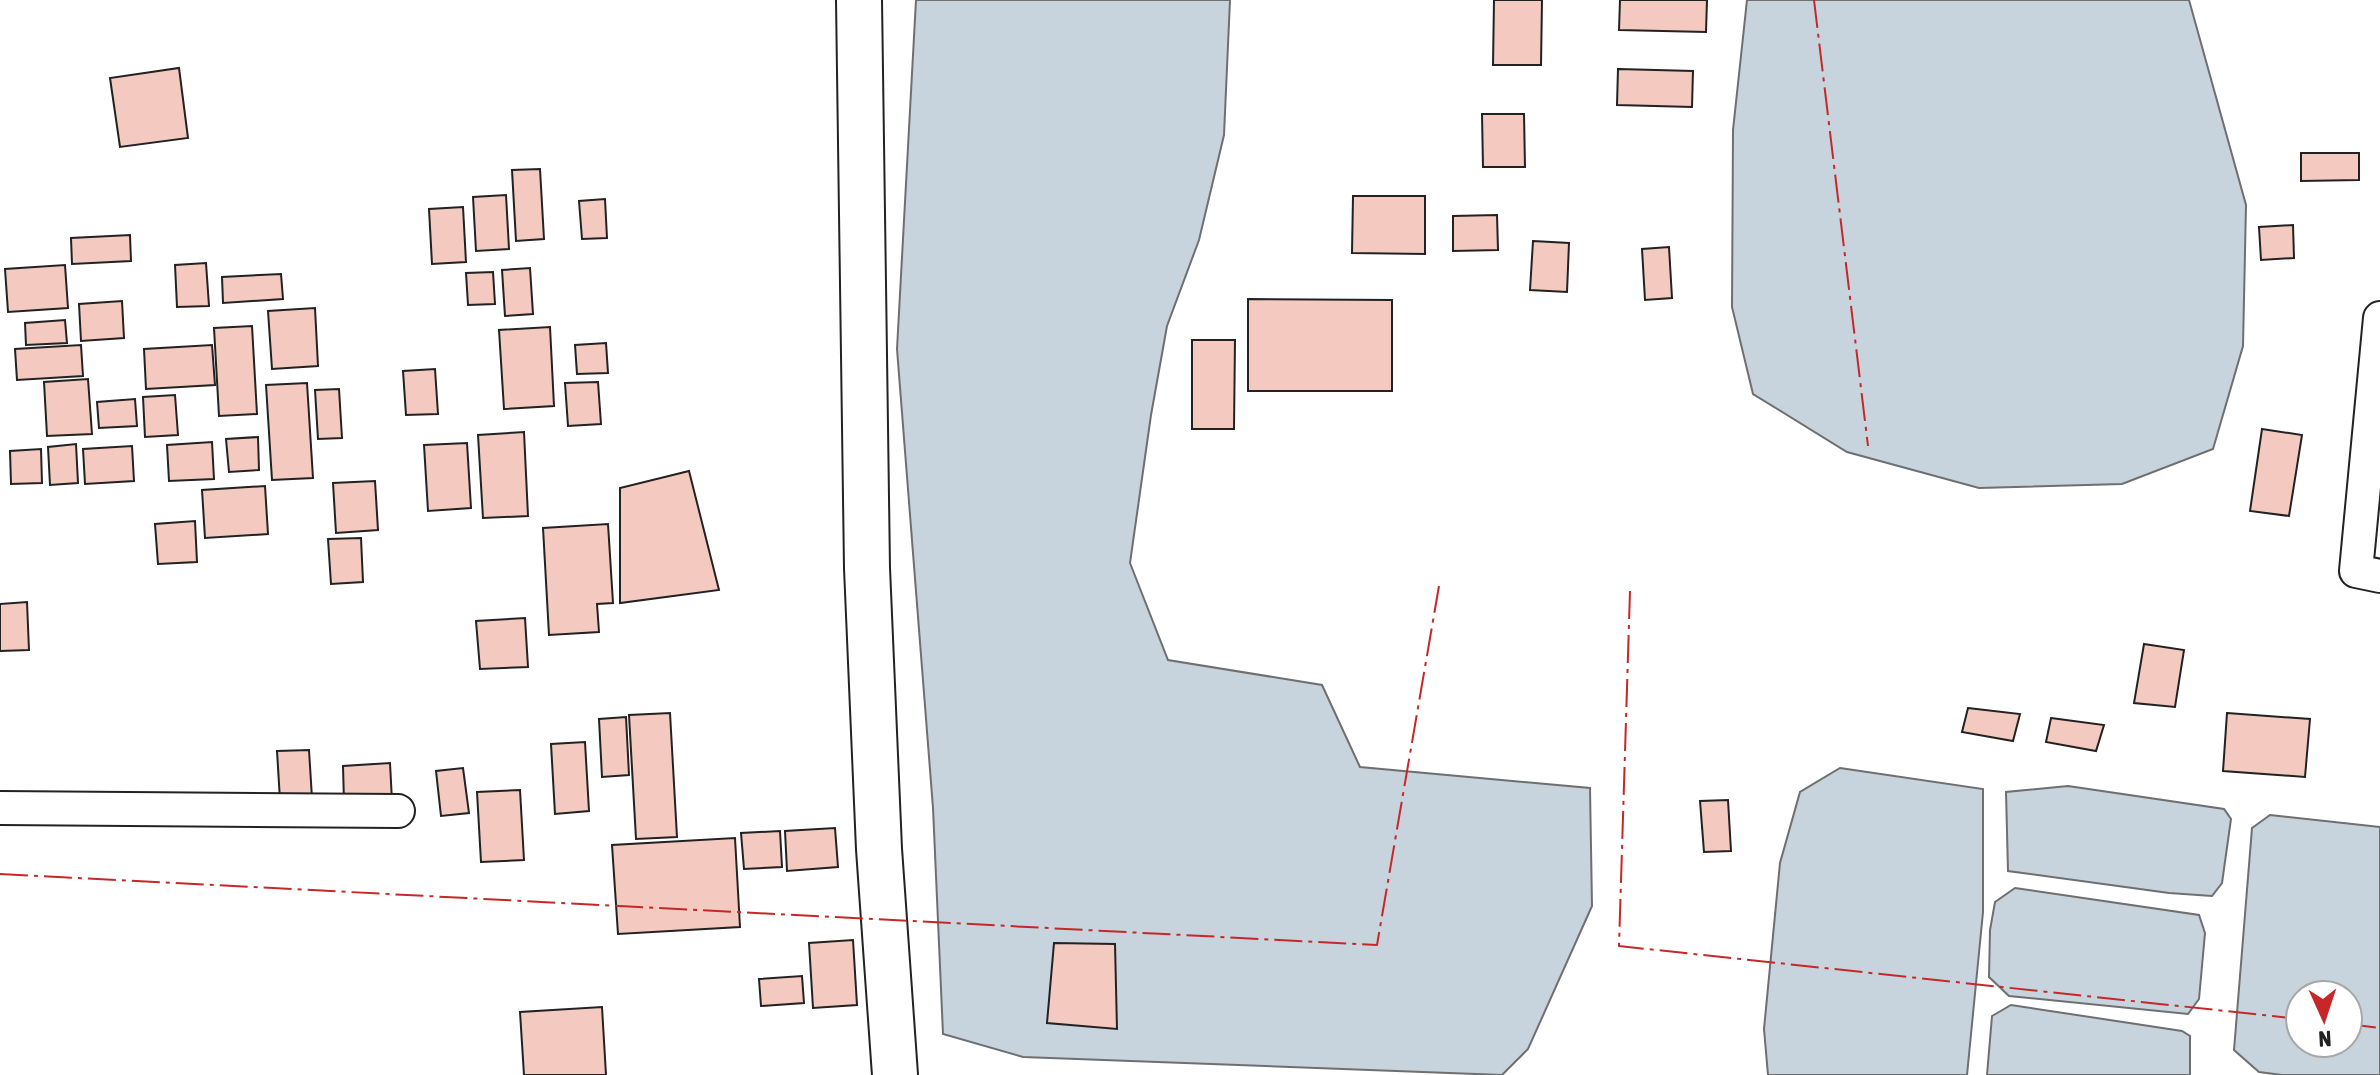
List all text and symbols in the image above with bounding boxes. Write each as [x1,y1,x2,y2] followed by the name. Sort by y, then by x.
[2284,979,2364,1059] north arrow
[2318,1026,2332,1052] text: N

